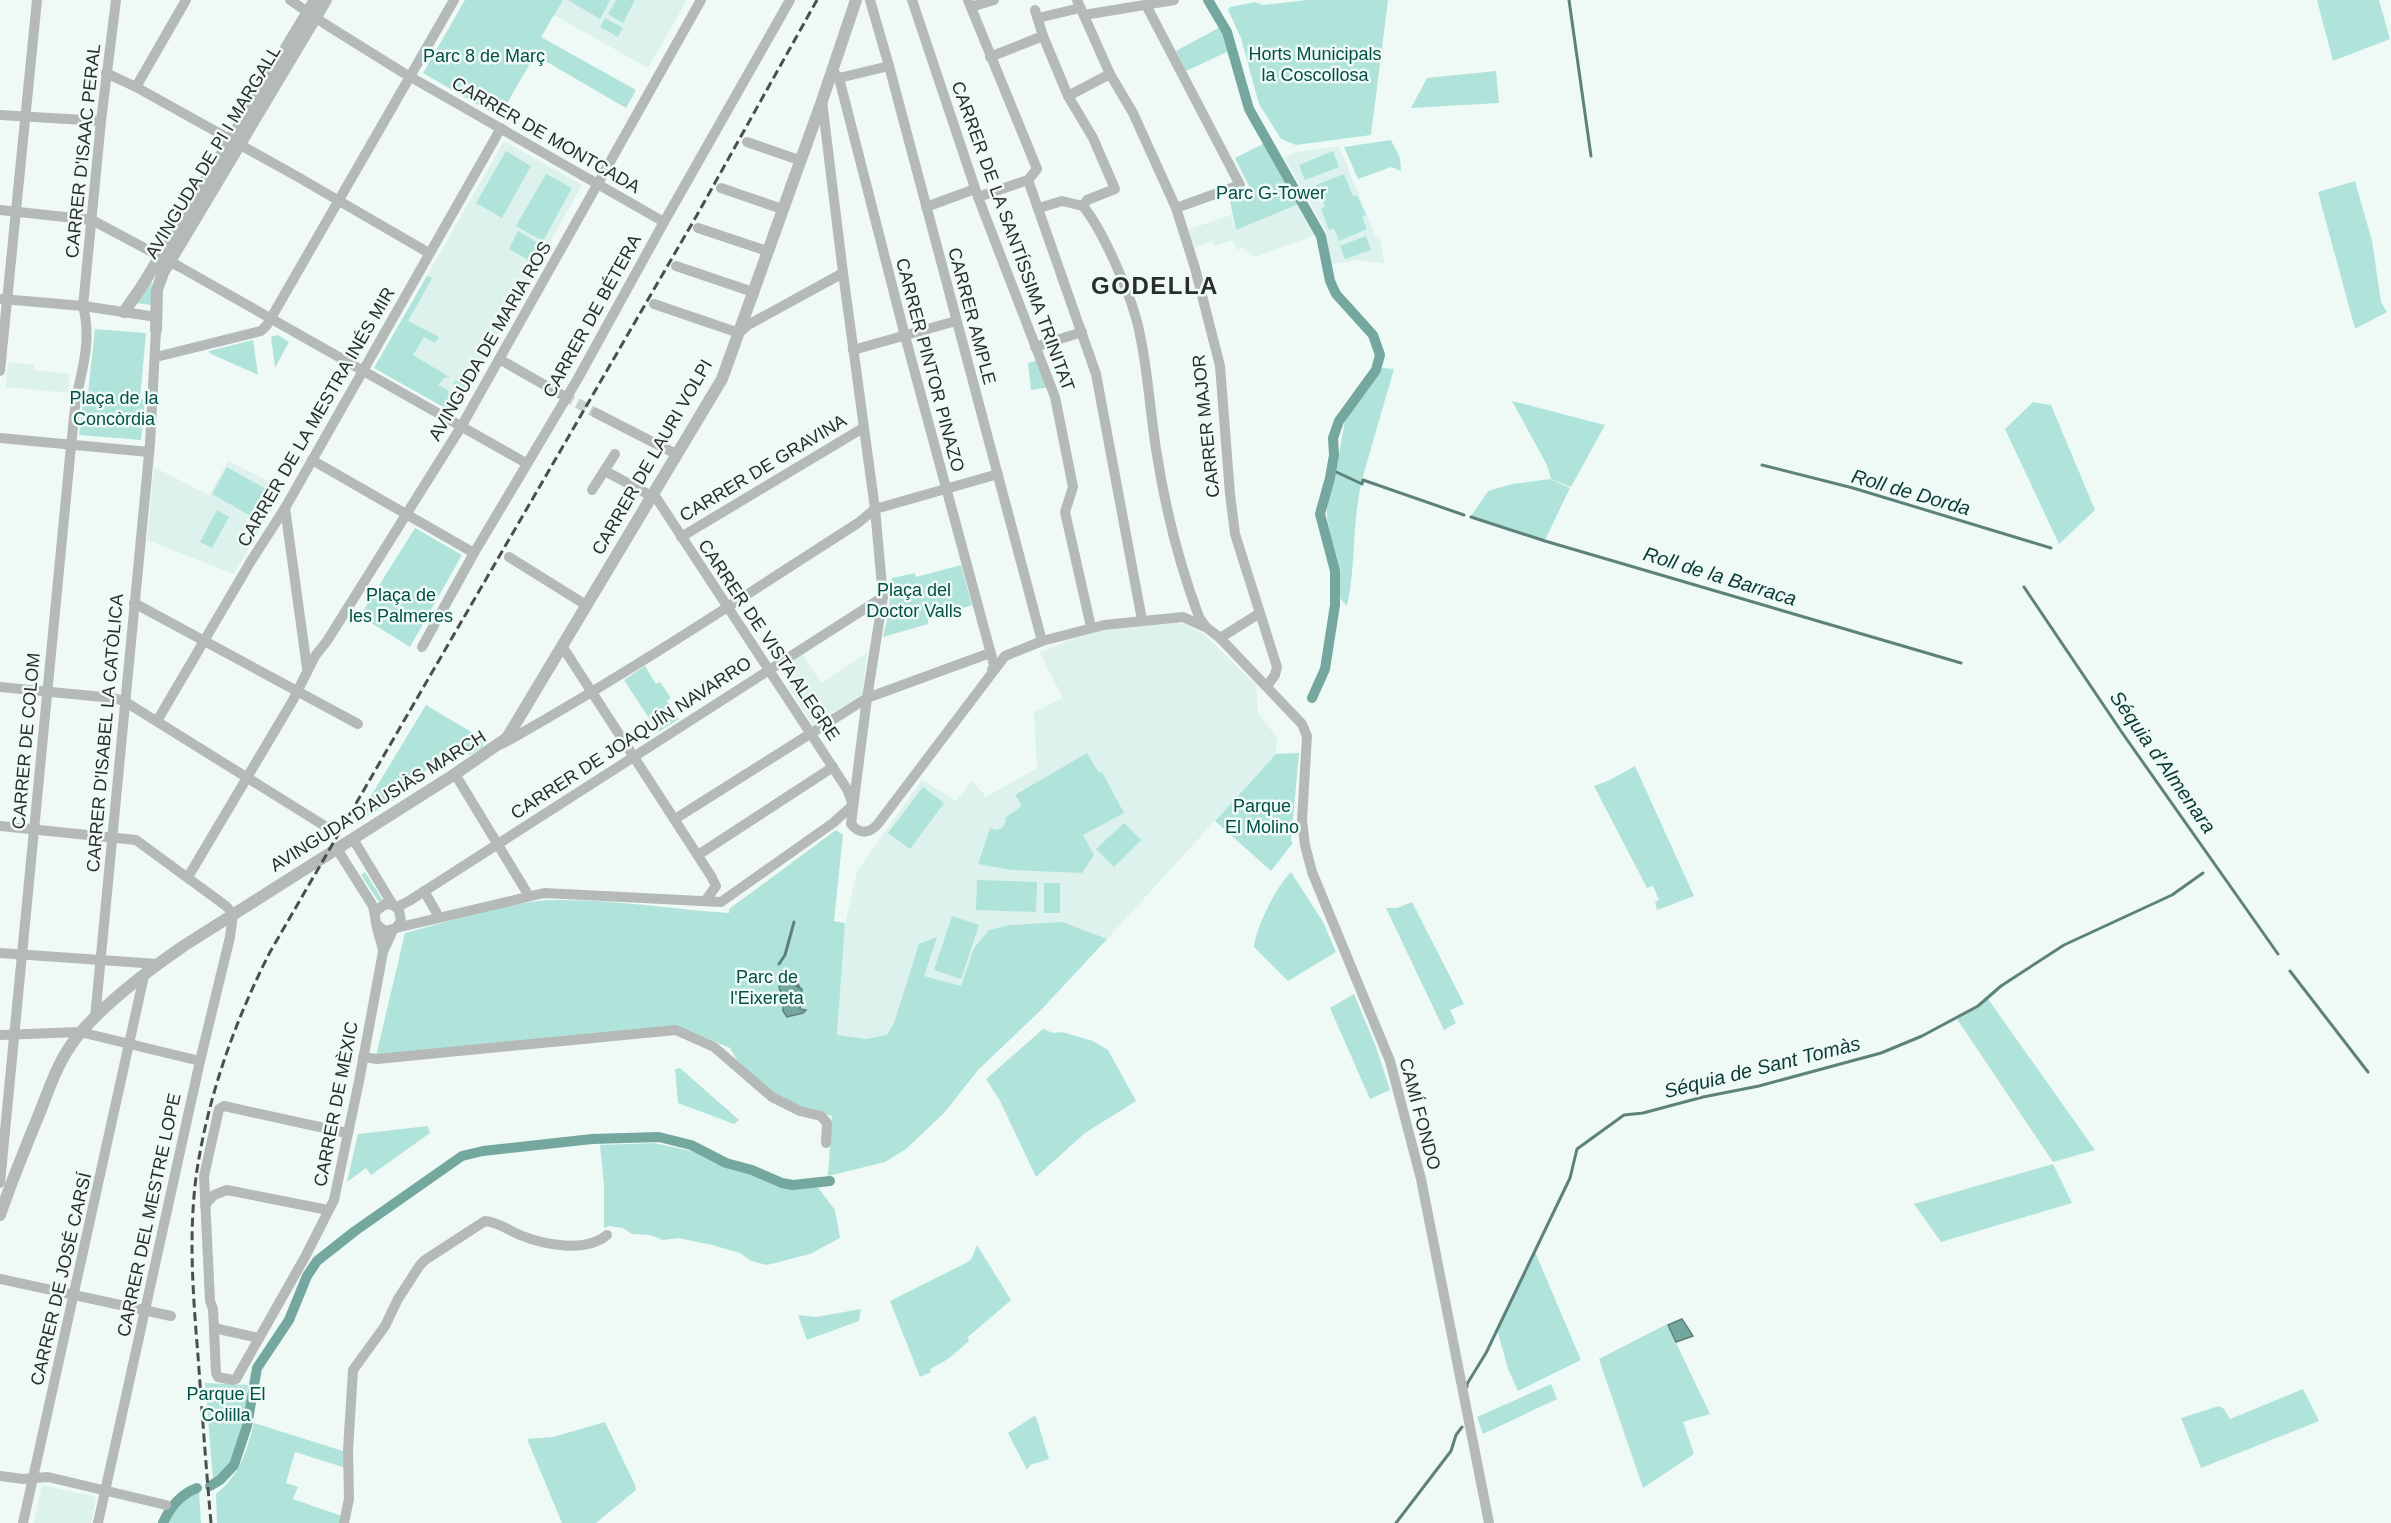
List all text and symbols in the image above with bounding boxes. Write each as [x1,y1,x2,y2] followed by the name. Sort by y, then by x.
[141,42,285,262] street label: AVINGUDA DE PI I MARGALL
[62,43,104,259] street label: CARRER D'ISAAC PERAL
[1248,44,1382,85] park label: Horts Municipals la Coscollosa
[423,46,545,66] park label: Parc 8 de Març
[448,73,644,197] street label: CARRER DE MONTCADA
[948,78,1078,394] street label: CARRER DE LA SANTÍSSIMA TRINITAT
[1216,183,1326,203] park label: Parc G-Tower
[539,231,645,401] street label: CARRER DE BÉTERA
[425,238,555,444] street label: AVINGUDA DE MARIA ROS
[944,245,1000,387] street label: CARRER AMPLE
[892,256,968,474] street label: CARRER PINTOR PINAZO
[1091,272,1219,299] district label: GODELLA
[233,284,399,550] street label: CARRER DE LA MESTRA INÉS MIR
[1189,353,1223,499] street label: CARRER MAJOR
[588,356,716,558] street label: CARRER DE LAURI VOLPI
[69,388,160,429] park label: Plaça de la Concòrdia
[676,410,850,526] street label: CARRER DE GRAVINA
[1849,465,1973,519] water label: Roll de Dorda
[694,536,844,744] street label: CARRER DE VISTA ALEGRE
[1641,542,1799,610] water label: Roll de la Barraca
[866,580,962,621] park label: Plaça del Doctor Valls
[349,585,453,626] park label: Plaça de les Palmeres
[82,593,127,873] street label: CARRER D'ISABEL LA CATÒLICA
[8,652,44,830] street label: CARRER DE COLOM
[507,653,755,823] street label: CARRER DE JOAQUÍN NAVARRO
[2106,687,2220,837] water label: Séquia d'Almenara
[267,726,489,876] street label: AVINGUDA D'AUSIÀS MARCH
[1225,796,1299,837] park label: Parque El Molino
[730,967,805,1008] park label: Parc de l'Eixereta
[310,1020,362,1188] street label: CARRER DE MÈXIC
[1662,1032,1862,1102] water label: Séquia de Sant Tomàs
[1395,1056,1445,1172] street label: CAMÍ FONDO
[113,1091,185,1339] street label: CARRER DEL MESTRE LOPE
[27,1171,95,1387] street label: CARRER DE JOSÉ CARSÍ
[186,1384,266,1425] park label: Parque El Colilla

